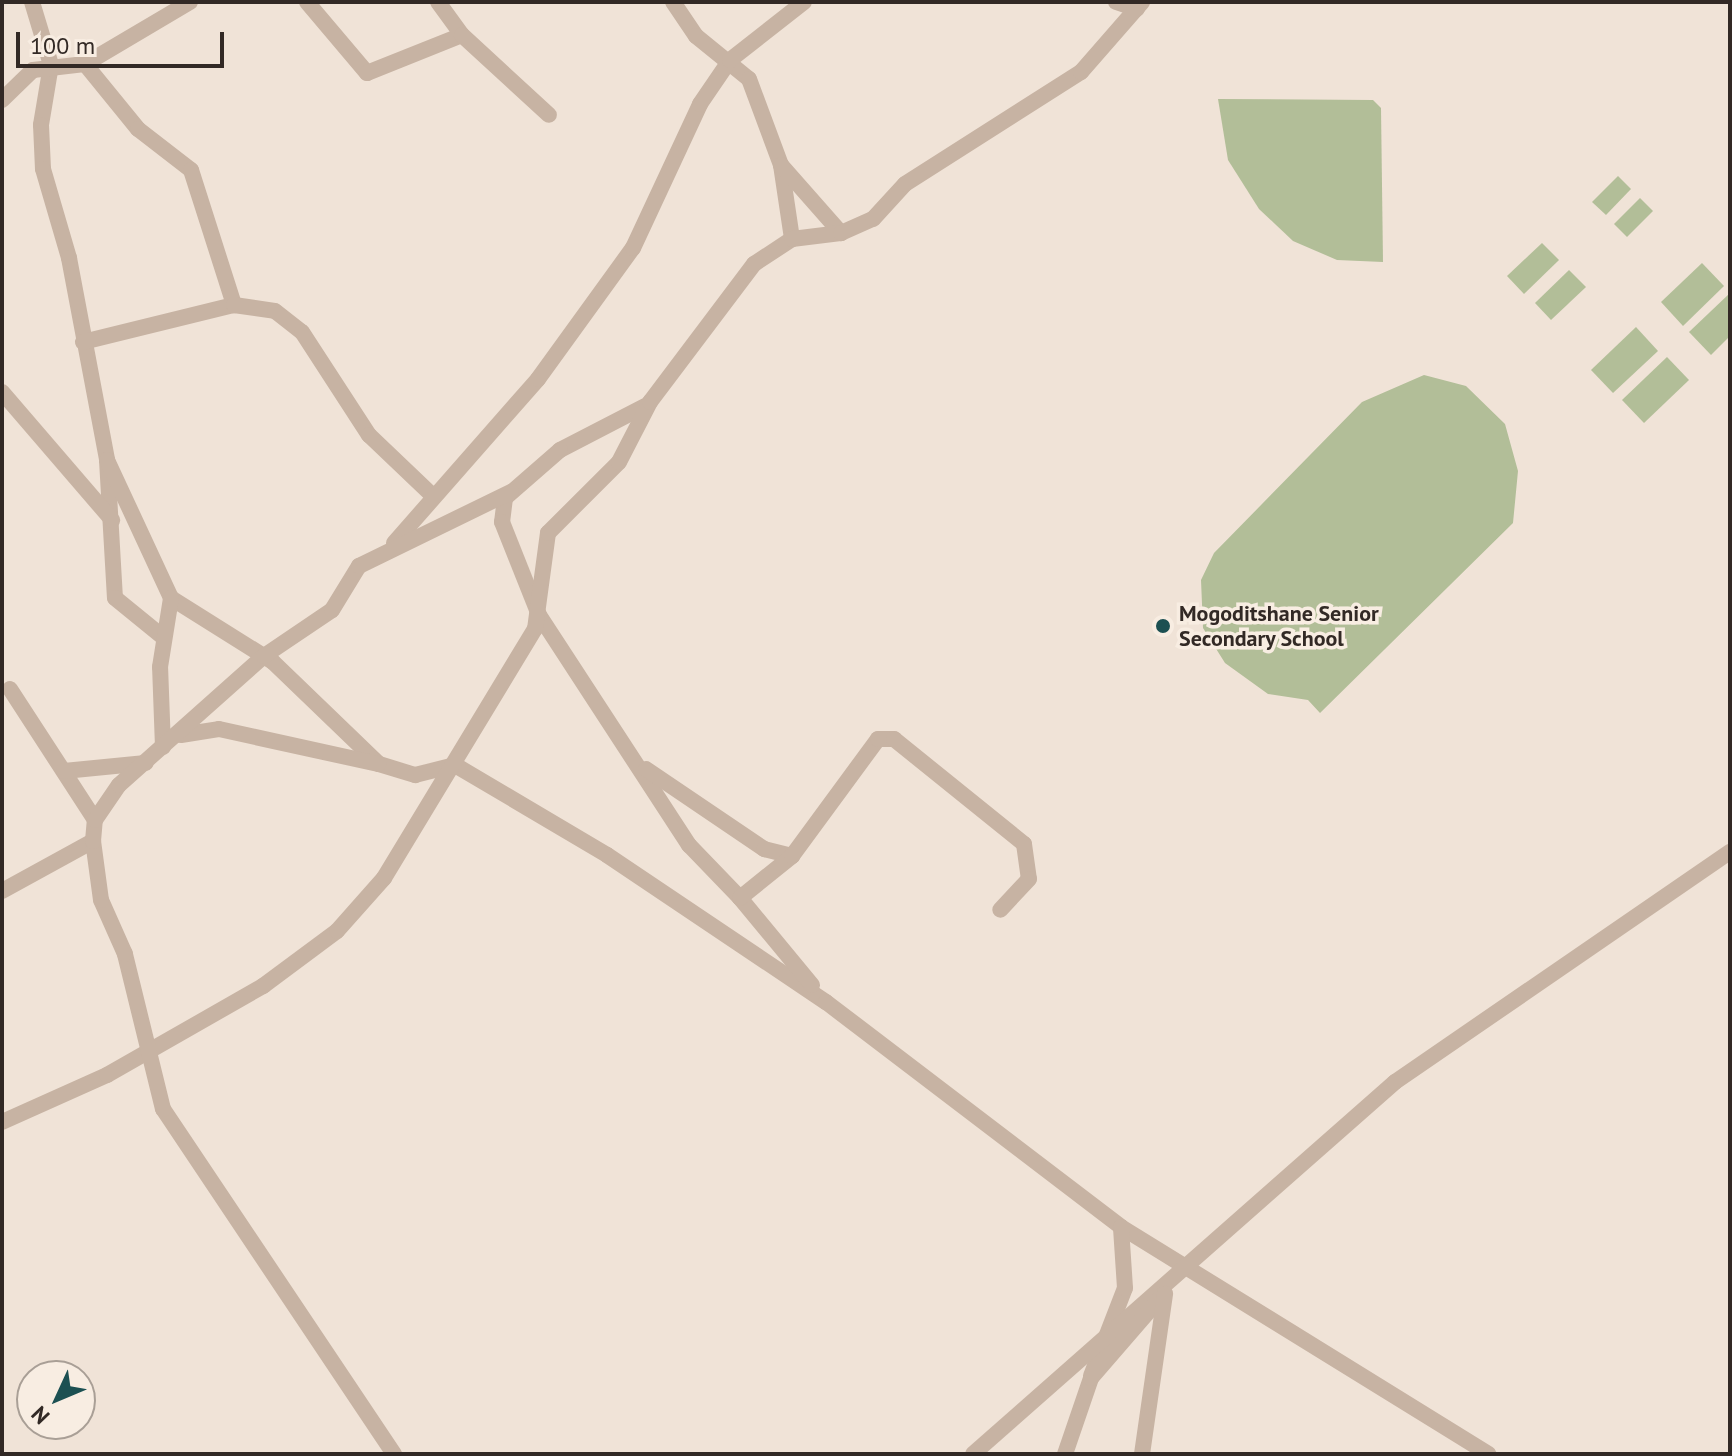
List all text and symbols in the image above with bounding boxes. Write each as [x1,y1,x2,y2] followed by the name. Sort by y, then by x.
[20,16,228,66] scale bar
[30,30,95,61] text: 100 m
[1179,600,1379,652] place label: Mogoditshane Senior Secondary School
[1154,617,1172,635] marker: Mogoditshane Senior Secondary School
[16,1360,96,1440] north arrow
[25,1400,55,1430] text: N

